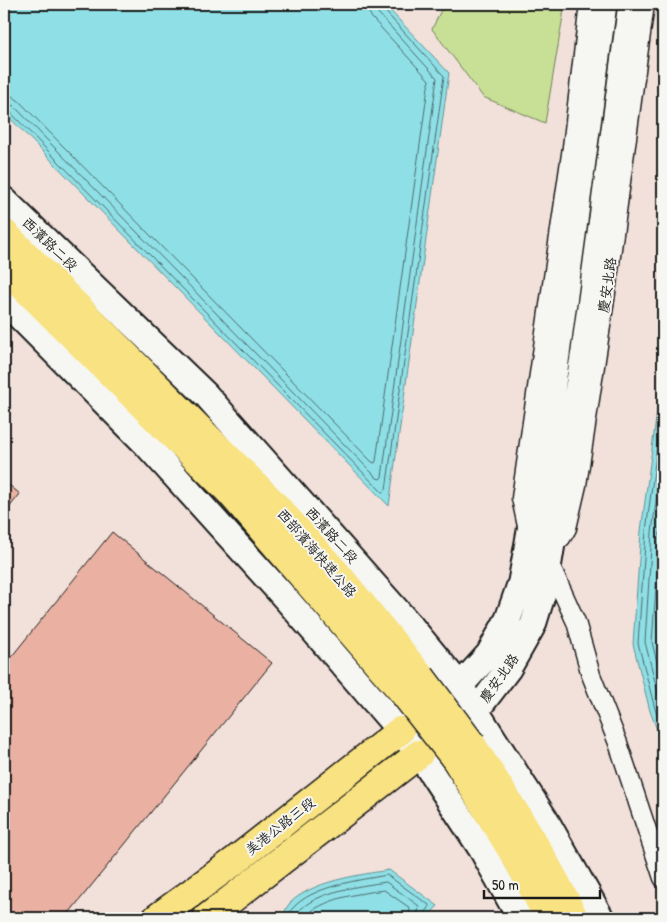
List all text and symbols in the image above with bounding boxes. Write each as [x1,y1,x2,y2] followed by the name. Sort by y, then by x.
[19,212,82,275] street label: 西濱路二段
[593,256,620,314] street label: 慶安北路
[302,502,363,567] street label: 西濱路二段
[273,504,361,601] street label: 西部濱海快速公路
[475,649,522,706] street label: 慶安北路
[241,792,319,859] street label: 美港公路三段
[484,867,601,899] scale bar
[492,874,519,895] text: 50 m

